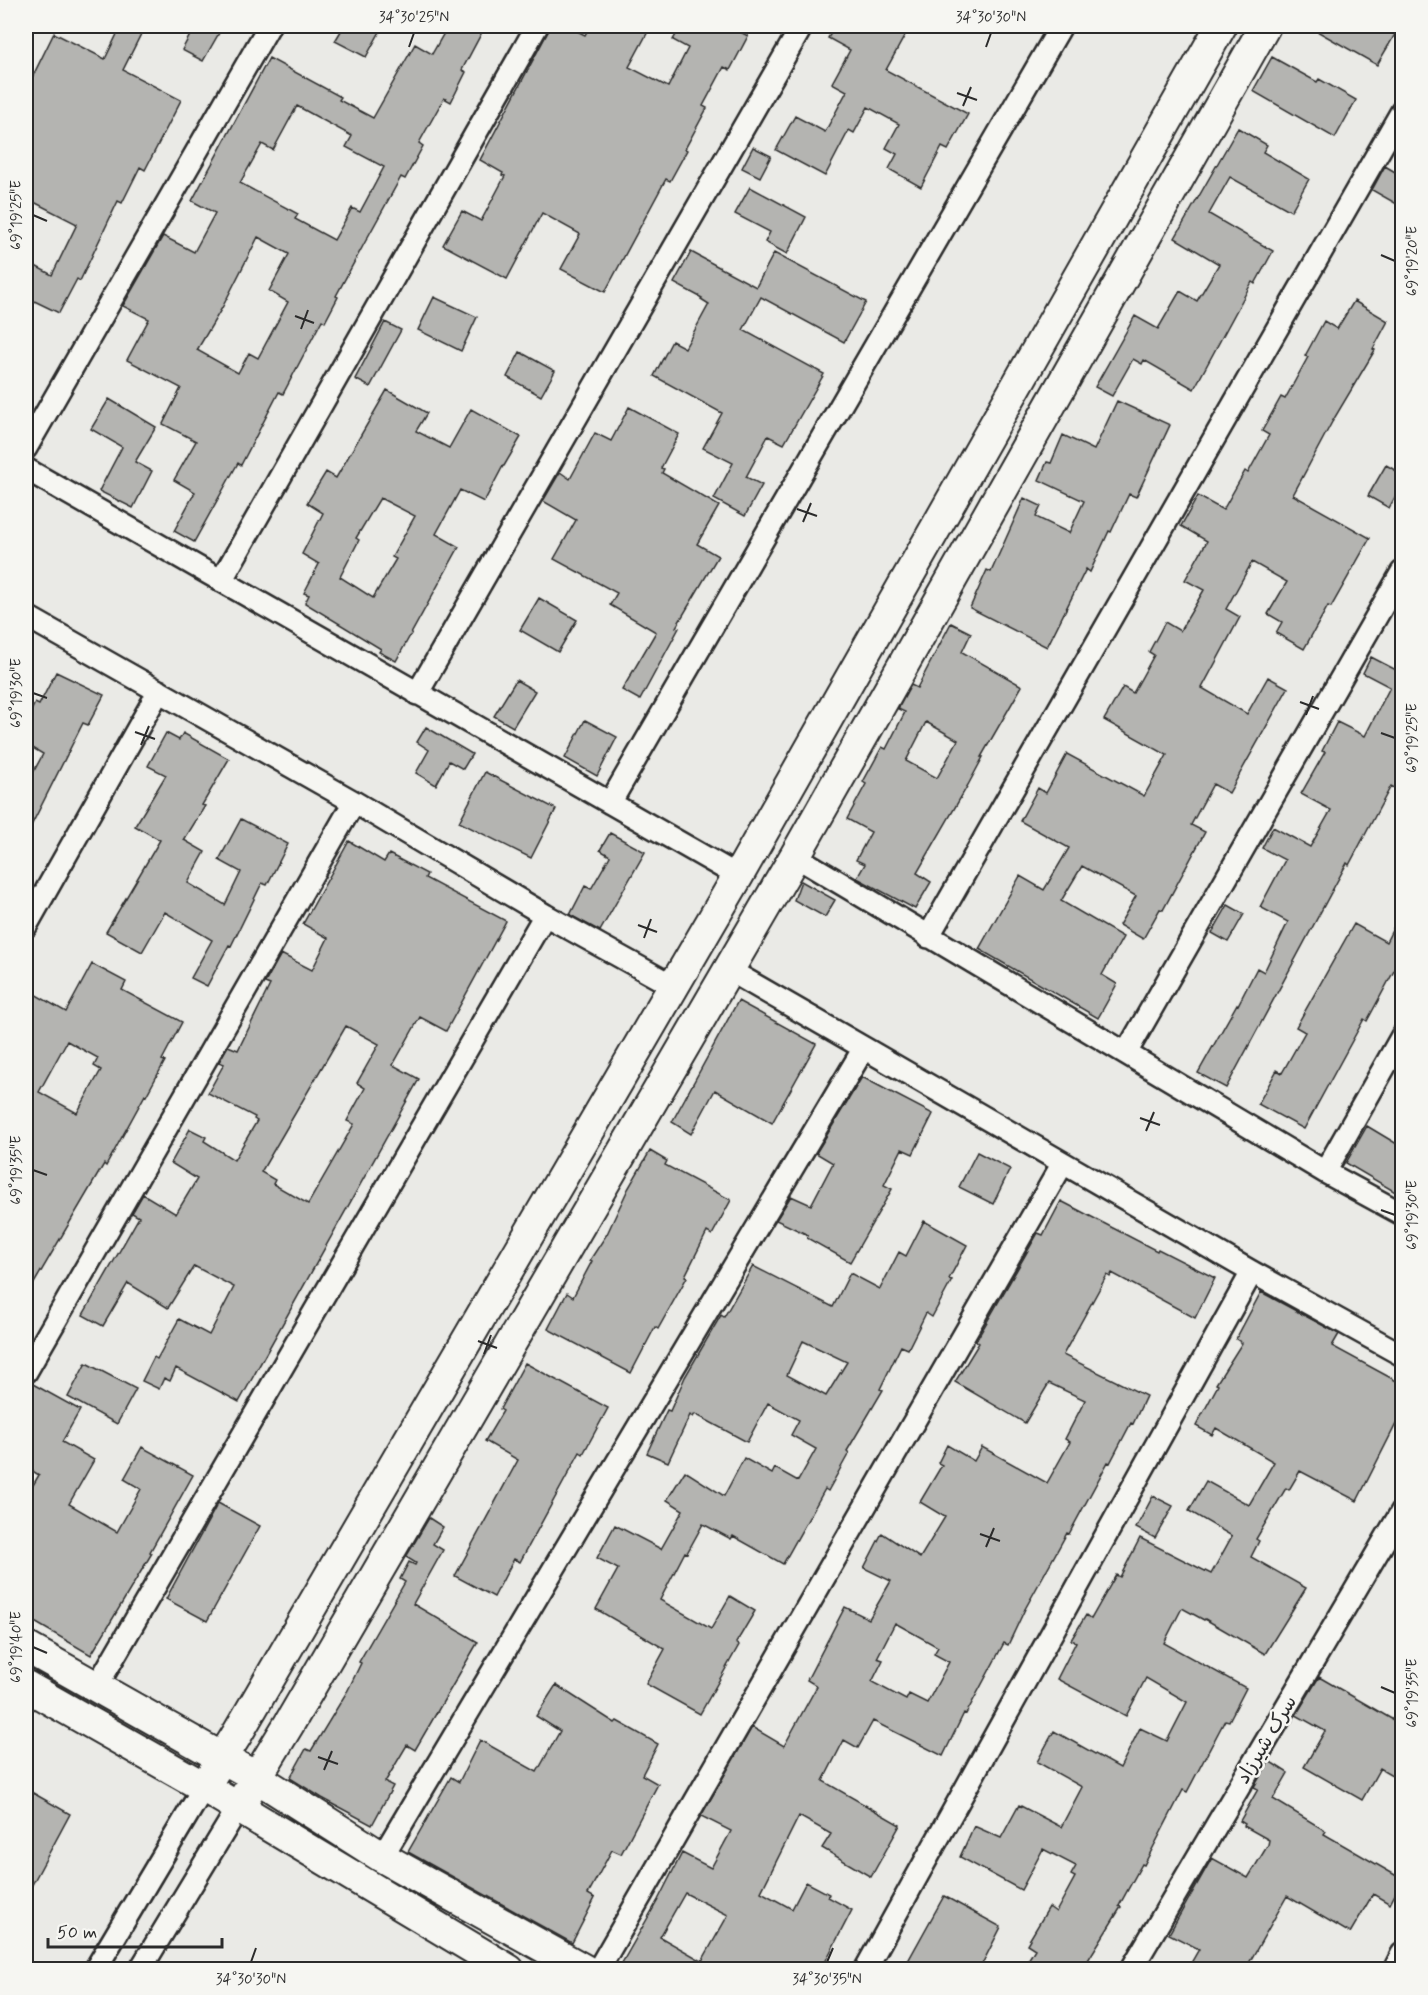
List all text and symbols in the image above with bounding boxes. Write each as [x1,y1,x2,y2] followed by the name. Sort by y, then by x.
[379,8,449,28] text: 34°30'25"N
[956,8,1026,28] text: 34°30'30"N
[7,180,27,250] text: 69°19'25"E
[1403,225,1423,296] text: 69°19'20"E
[7,658,27,728] text: 69°19'30"E
[1403,703,1423,773] text: 69°19'25"E
[7,1135,27,1205] text: 69°19'35"E
[1403,1180,1423,1250] text: 69°19'30"E
[7,1611,27,1683] text: 69°19'40"E
[1403,1658,1423,1728] text: 69°19'35"E
[1230,1691,1304,1789] street label: سرک شیرزاد
[48,1911,222,1949] scale bar
[57,1921,97,1945] text: 50 m
[216,1970,286,1990] text: 34°30'30"N
[792,1970,862,1990] text: 34°30'35"N

